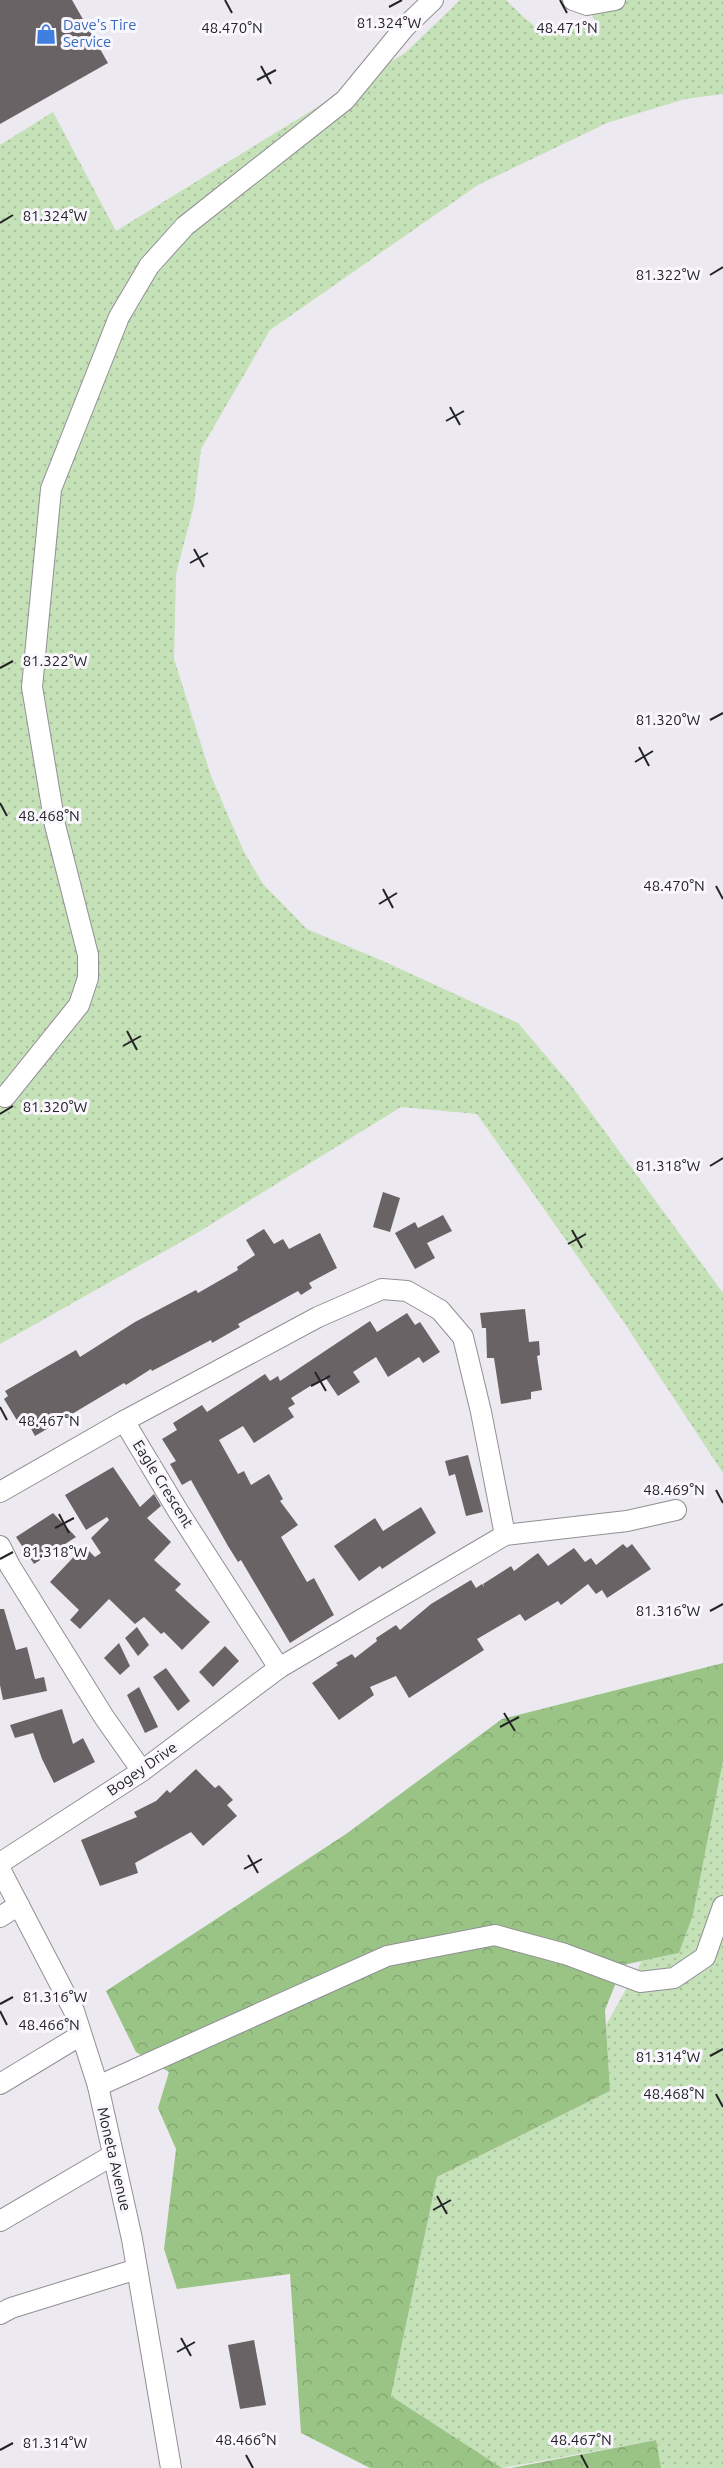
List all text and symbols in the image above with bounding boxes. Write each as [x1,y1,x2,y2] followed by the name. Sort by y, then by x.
[357,14,421,31] text: 81.324°W
[63,16,137,50] place label: Dave's Tire Service
[201,19,263,36] text: 48.470°N
[536,19,598,36] text: 48.471°N
[34,22,58,46] shop icon: Dave's Tire Service
[23,207,87,224] text: 81.324°W
[636,266,700,283] text: 81.322°W
[23,652,87,669] text: 81.322°W
[636,711,700,728] text: 81.320°W
[18,807,80,824] text: 48.468°N
[643,877,705,894] text: 48.470°N
[23,1098,87,1115] text: 81.320°W
[636,1157,700,1174] text: 81.318°W
[18,1412,80,1429] text: 48.467°N
[130,1437,197,1531] street label: Eagle Crescent
[643,1481,705,1498] text: 48.469°N
[23,1543,87,1560] text: 81.318°W
[636,1602,700,1619] text: 81.316°W
[104,1738,180,1799] street label: Bogey Drive
[23,1988,87,2005] text: 81.316°W
[18,2016,80,2033] text: 48.466°N
[636,2048,700,2065] text: 81.314°W
[643,2085,705,2102] text: 48.468°N
[94,2105,135,2213] street label: Moneta Avenue
[215,2431,277,2448] text: 48.466°N
[550,2431,612,2448] text: 48.467°N
[23,2434,87,2451] text: 81.314°W

